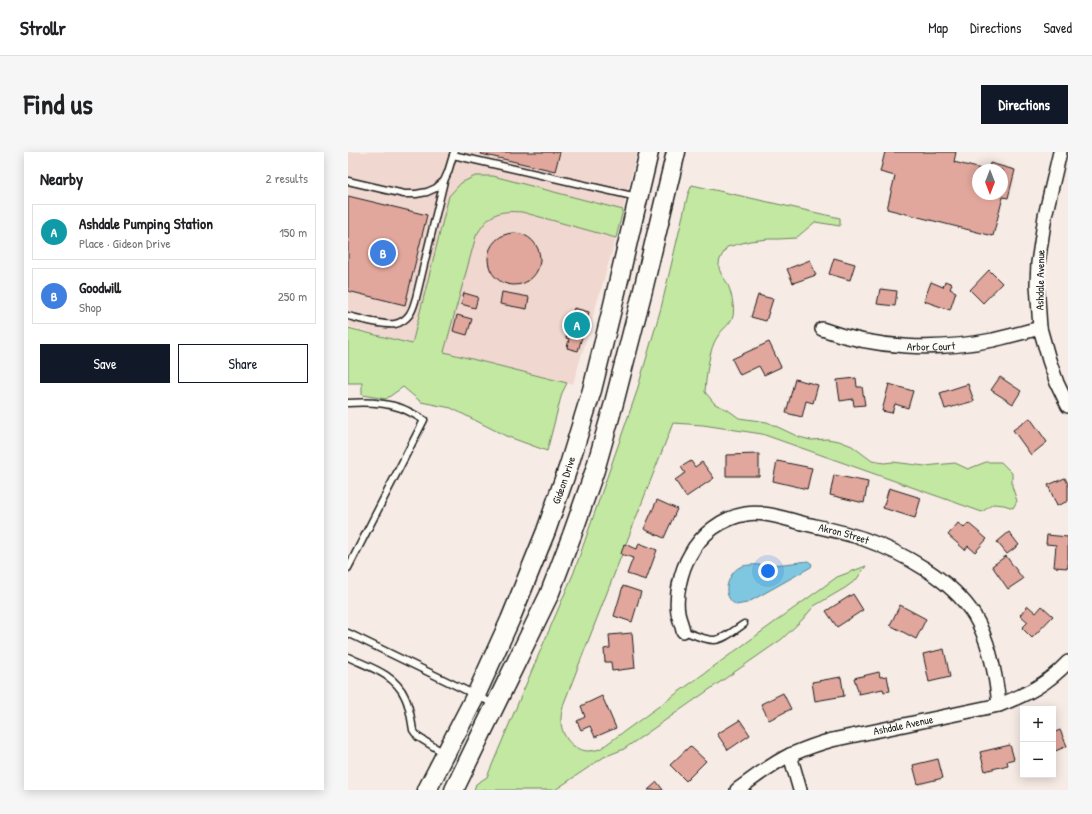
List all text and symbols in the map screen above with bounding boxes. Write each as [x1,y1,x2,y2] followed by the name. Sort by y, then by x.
[20,15,66,41] text: Strollr
[928,18,948,37] text: Map
[970,18,1021,37] text: Directions
[1043,18,1072,37] text: Saved
[24,85,93,123] text: Find us
[981,85,1068,124] button: Directions
[972,164,1008,200] north arrow
[40,167,83,190] text: Nearby
[266,169,308,187] text: 2 results
[79,213,213,234] text: Ashdale Pumping Station
[51,223,57,241] text: A
[279,223,307,241] text: 150 m
[79,234,171,252] text: Place · Gideon Drive
[370,238,396,268] pin: B
[1032,249,1048,310] street label: Ashdale Avenue
[79,277,121,298] text: Goodwill
[51,287,57,305] text: B
[278,287,307,305] text: 250 m
[79,298,101,316] text: Shop
[564,310,590,340] pin: A
[906,338,956,354] street label: Arbor Court
[40,344,170,383] button: Save
[178,344,308,383] button: Share
[549,454,578,506] street label: Gideon Drive
[817,520,871,547] street label: Akron Street
[758,561,778,581] your location
[1020,706,1056,778] map controls
[1020,706,1056,742] button: +
[872,712,935,738] street label: Ashdale Avenue
[1020,742,1056,778] button: −

